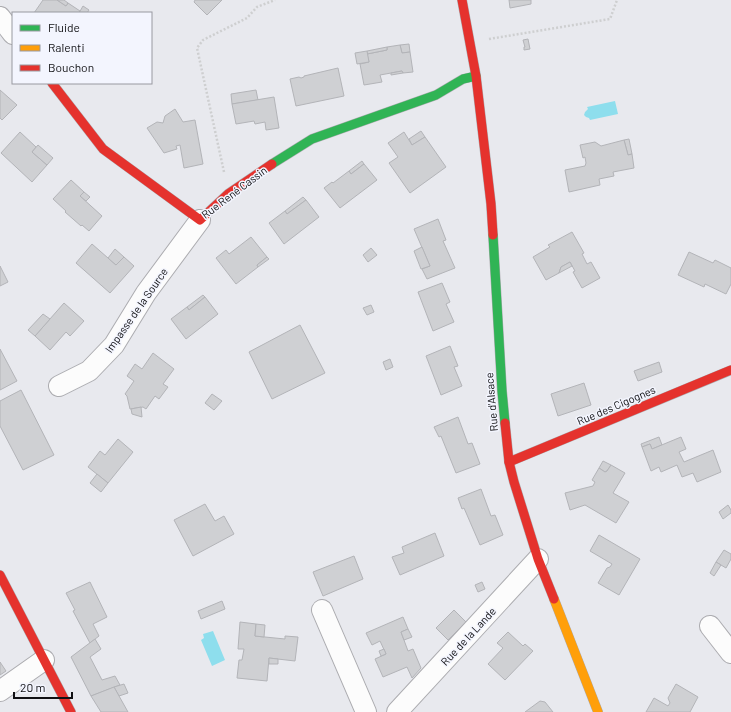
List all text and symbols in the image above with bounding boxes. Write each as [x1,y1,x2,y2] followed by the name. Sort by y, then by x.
[12,12,152,84] legend
[48,20,80,34] text: Fluide
[48,40,85,54] text: Ralenti
[48,60,94,74] text: Bouchon
[199,163,269,221] street label: Rue René Cassin
[102,265,170,355] street label: Impasse de la Source
[482,372,500,432] street label: Rue d'Alsace
[575,383,657,427] street label: Rue des Cigognes
[438,604,498,668] street label: Rue de la Lande
[14,674,72,700] scale bar
[20,680,46,694] text: 20 m

